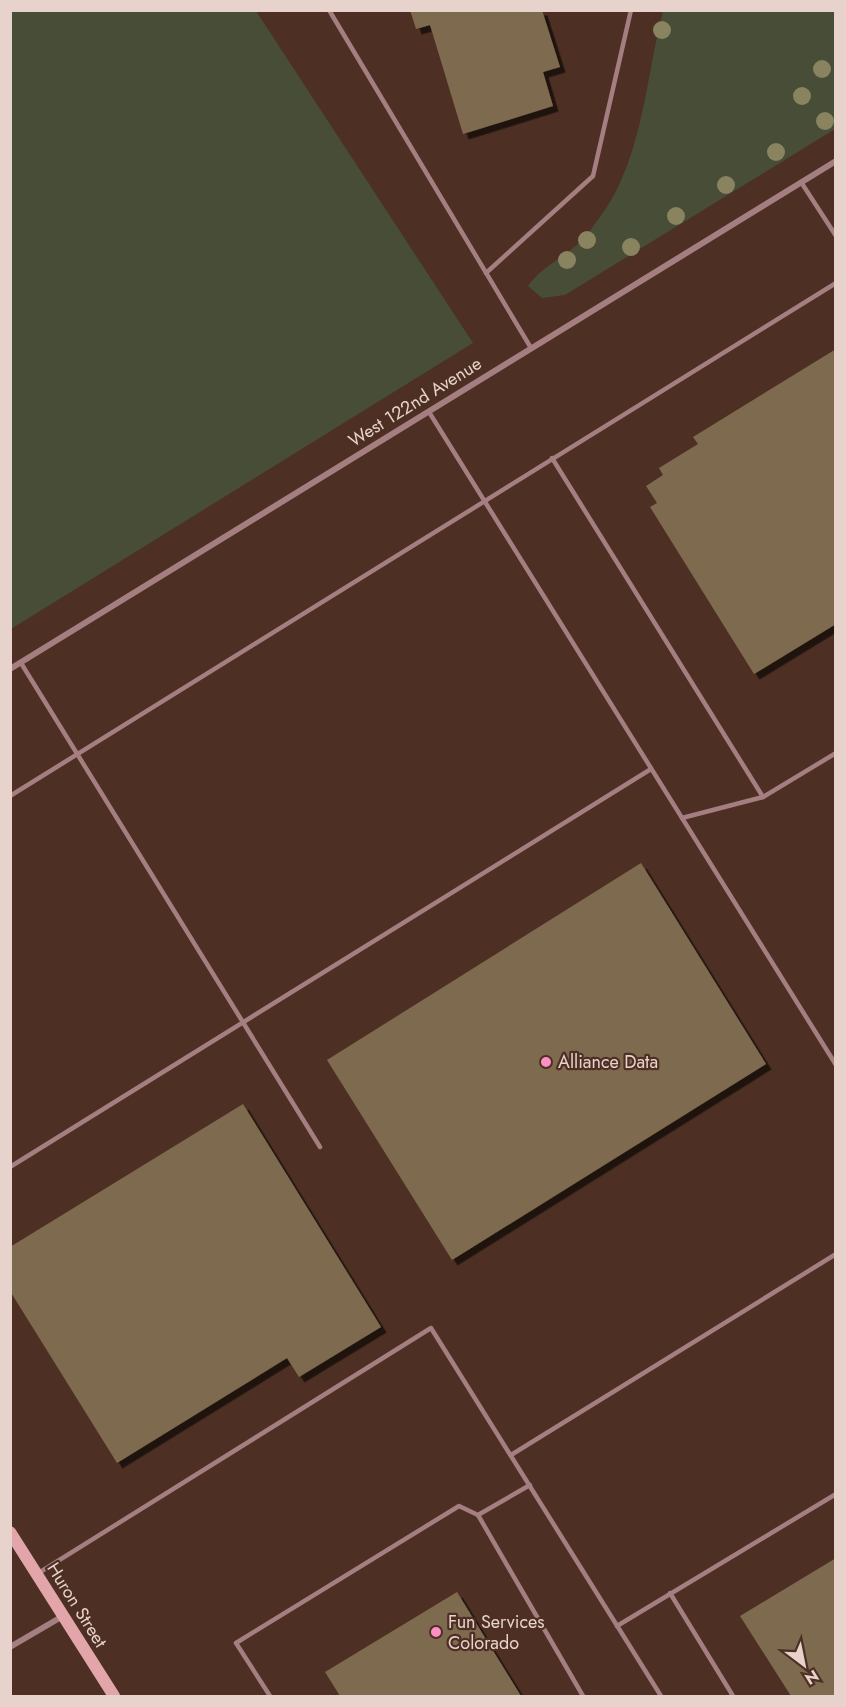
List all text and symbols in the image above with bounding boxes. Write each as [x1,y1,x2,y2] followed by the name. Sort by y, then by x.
[343,351,487,453] street label: West 122nd Avenue
[558,1049,658,1075] place label: Alliance Data
[539,1055,553,1069] marker: Alliance Data
[41,1557,114,1653] street label: Huron Street
[448,1609,545,1656] place label: Fun Services Colorado
[429,1625,443,1639] marker: Fun Services Colorado
[774,1635,834,1695] north arrow
[800,1664,823,1690] text: N

